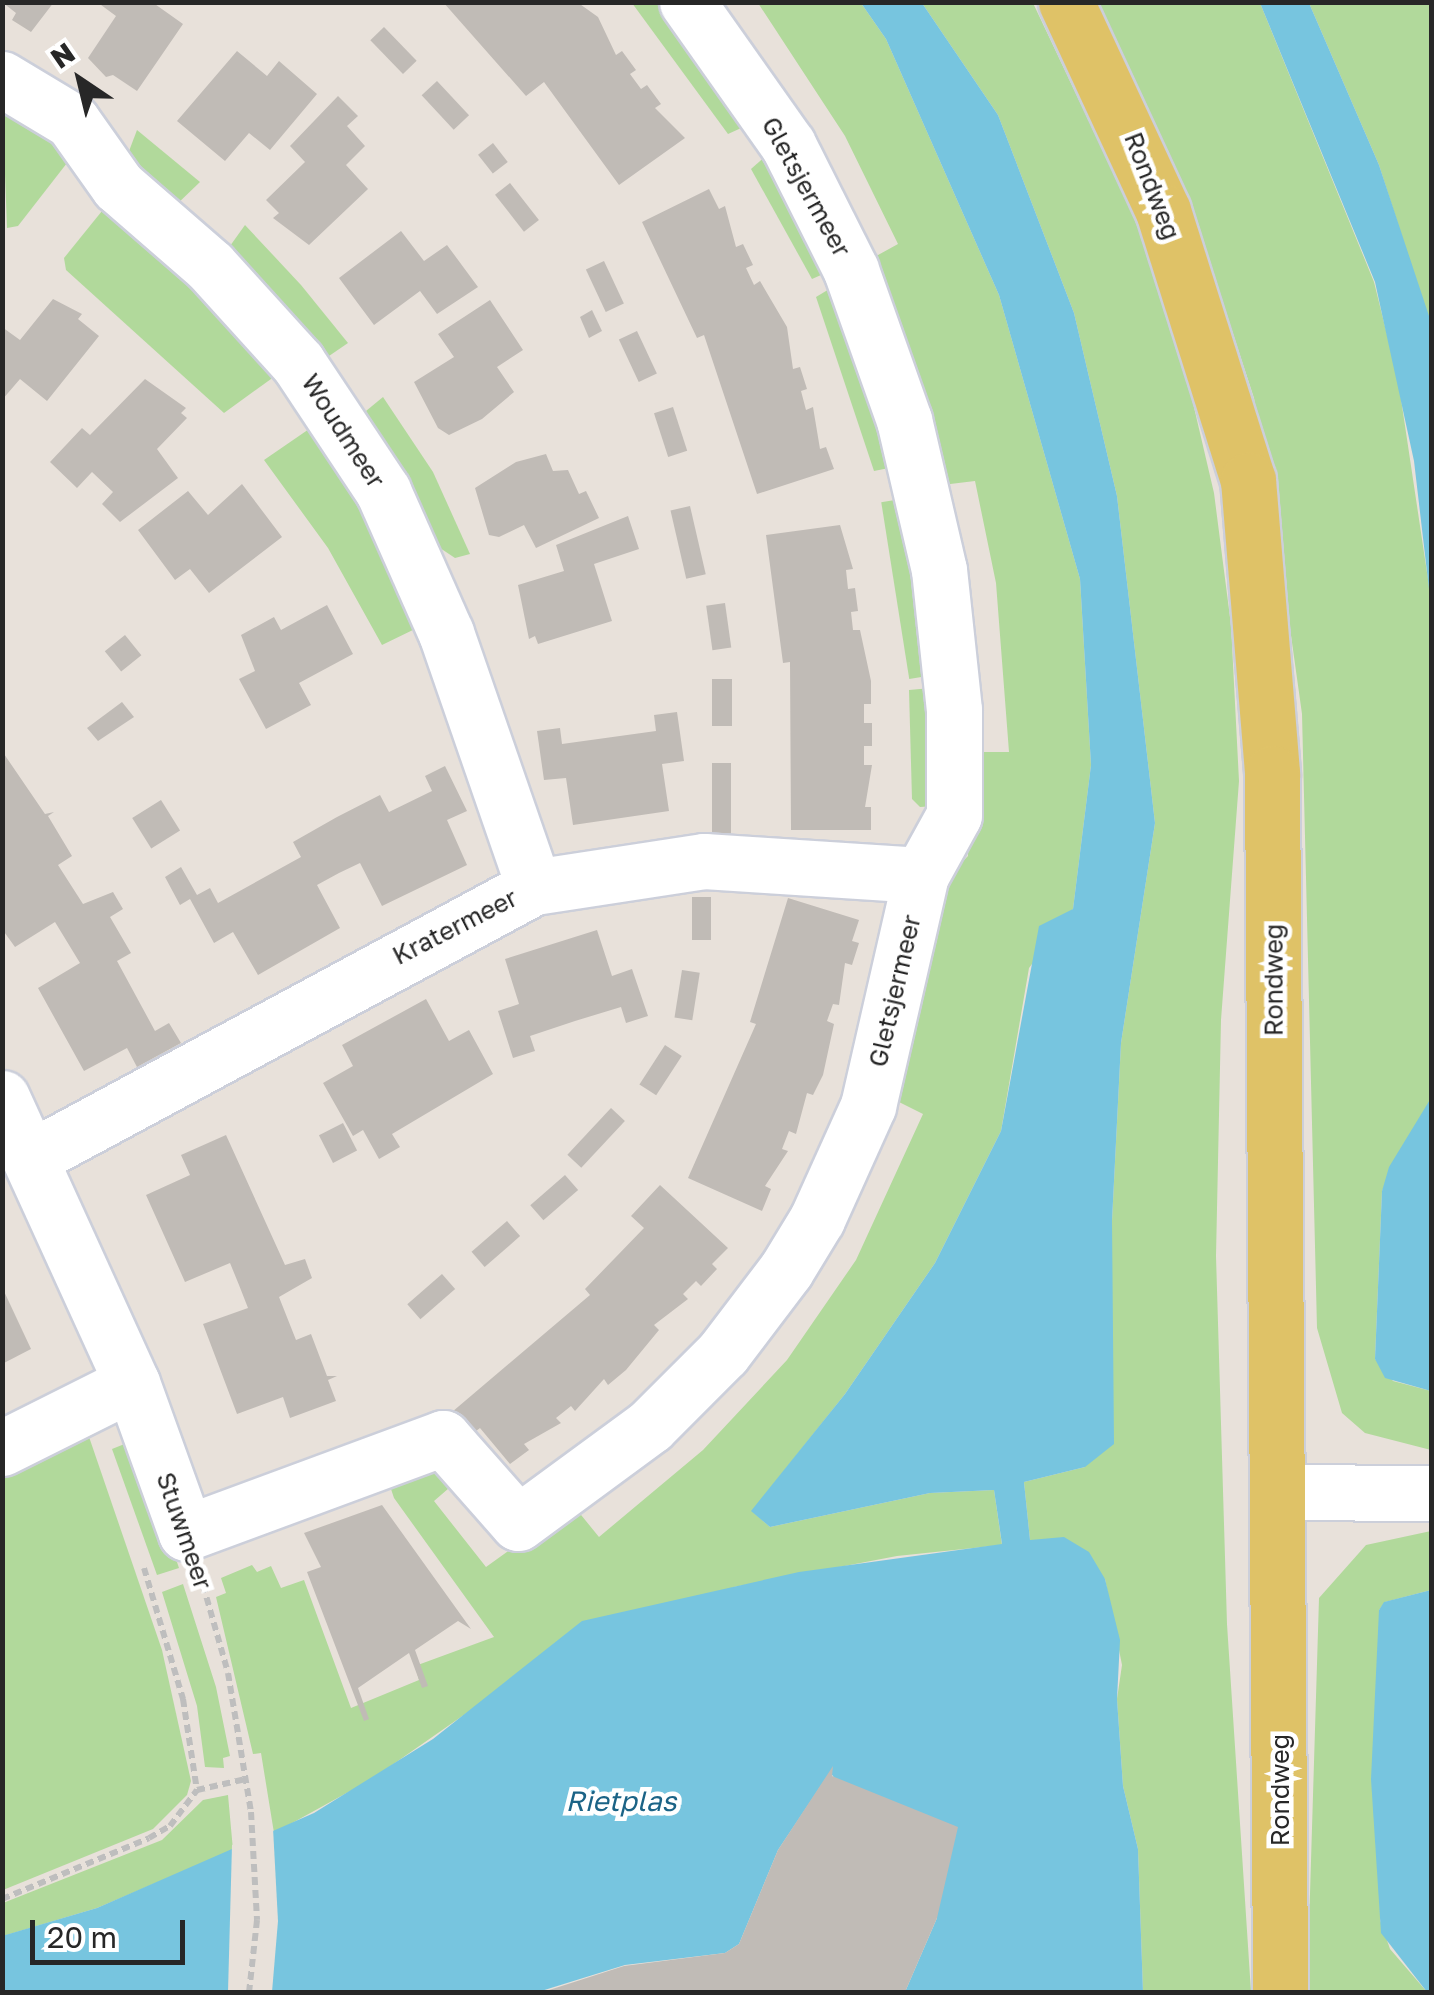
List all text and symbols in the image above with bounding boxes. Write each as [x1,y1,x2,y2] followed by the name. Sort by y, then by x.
[30,30,130,130] north arrow
[44,35,81,75] text: N
[755,112,857,262] street label: Gletsjermeer
[1118,128,1186,244] street label: Rondweg
[295,369,391,493] street label: Woudmeer
[388,883,522,971] street label: Kratermeer
[863,912,927,1070] street label: Gletsjermeer
[1259,924,1289,1036] street label: Rondweg
[150,1469,218,1593] street label: Stuwmeer
[1265,1734,1295,1846] street label: Rondweg
[566,1784,676,1818] water label: Rietplas
[35,1900,190,1962] scale bar
[47,1919,117,1955] text: 20 m

